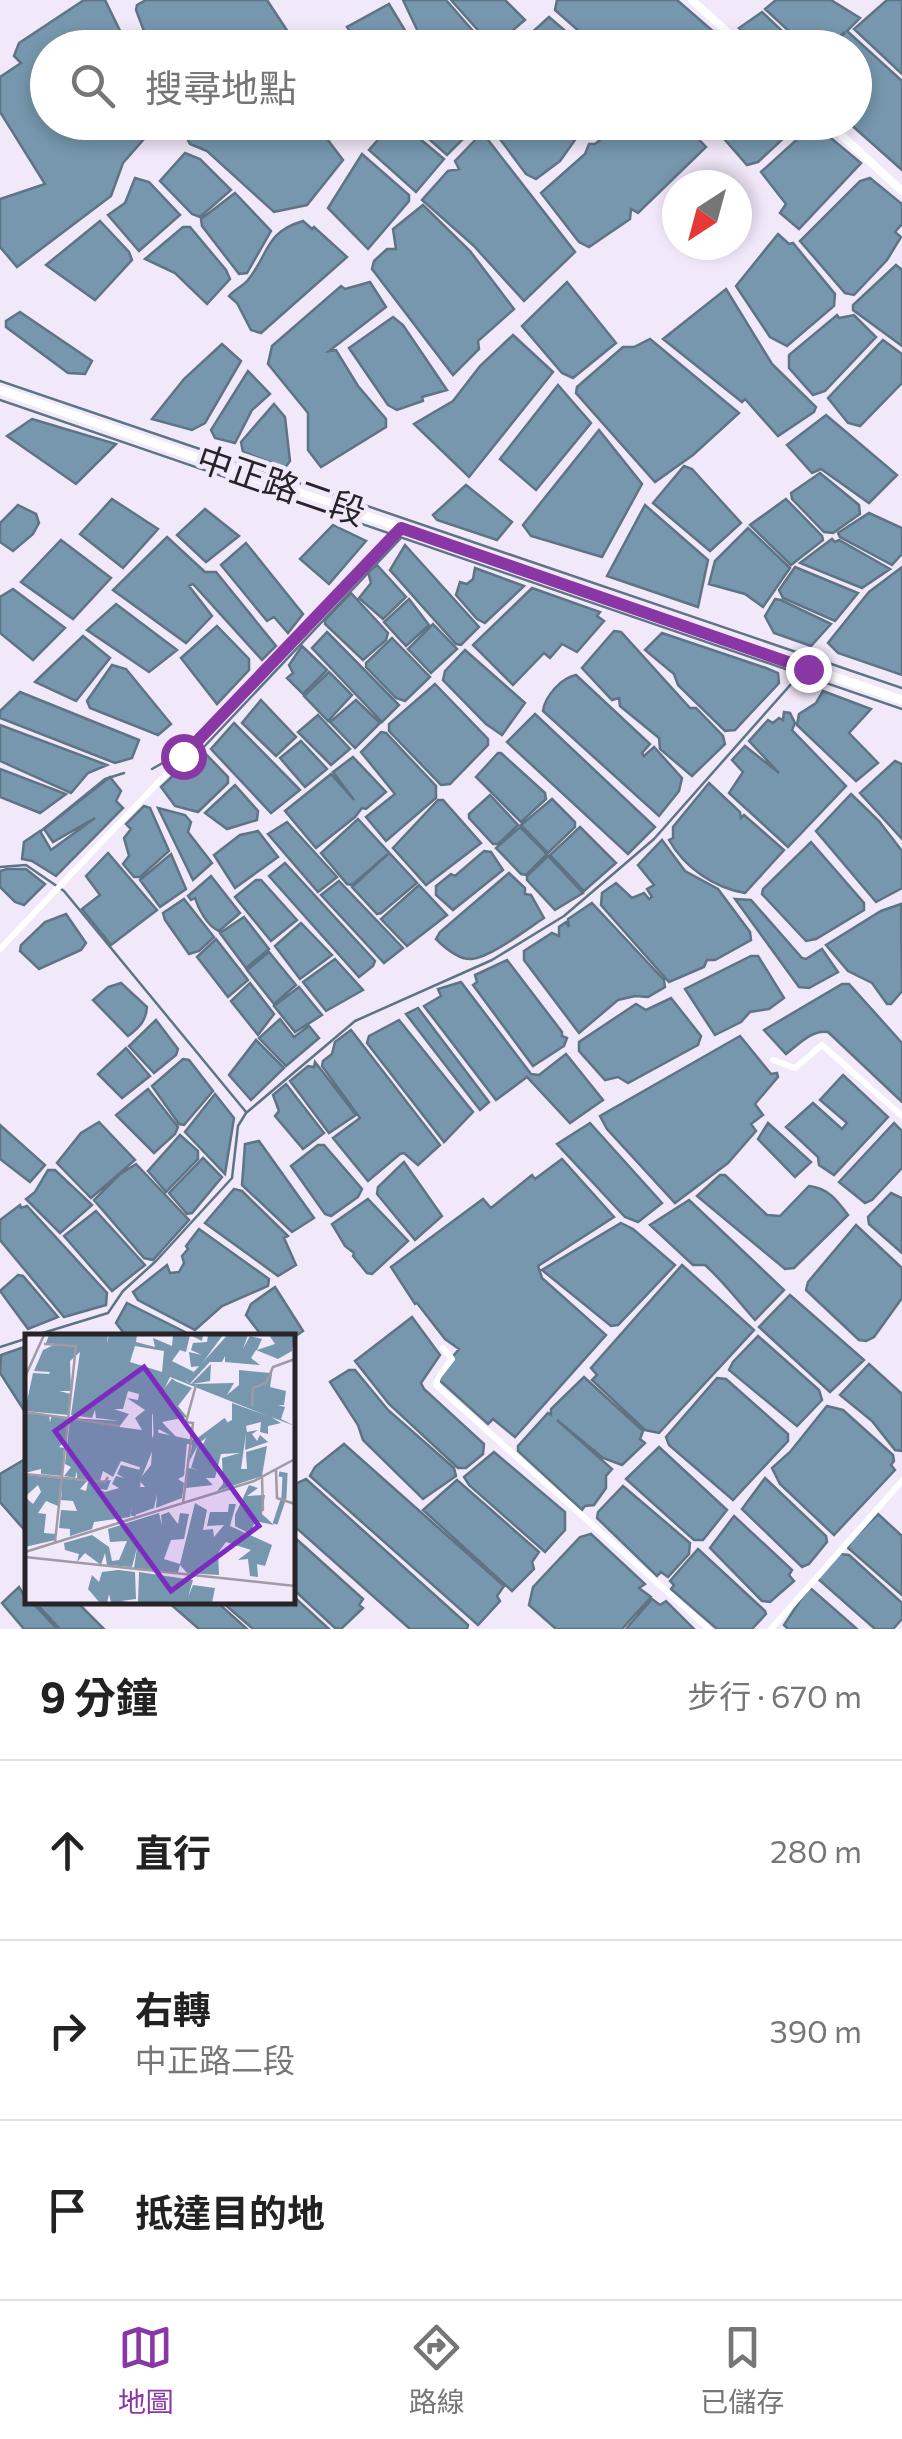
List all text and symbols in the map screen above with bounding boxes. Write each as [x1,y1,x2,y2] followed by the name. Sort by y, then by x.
[30,30,872,140] search box
[65,58,120,113] icon: search
[145,63,297,110] text: 搜尋地點
[662,170,752,260] north arrow
[192,435,372,532] street label: 中正路二段
[786,647,832,693] route end
[161,734,207,780] route start
[25,1334,295,1604] inset map
[40,1670,158,1722] text: 9 分鐘
[687,1675,862,1715] text: 步行 · 670 m
[40,1823,95,1878] icon: ahead
[135,1828,211,1875] text: 直行
[770,1830,862,1870] text: 280 m
[135,1985,211,2032] text: 右轉
[40,2003,95,2058] icon: right
[769,2010,862,2050] text: 390 m
[135,2039,295,2079] text: 中正路二段
[40,2183,95,2238] icon: arrive
[135,2188,325,2235] text: 抵達目的地
[118,2320,174,2420] tab: 地圖
[409,2320,465,2420] tab: 路線
[700,2320,784,2420] tab: 已儲存

